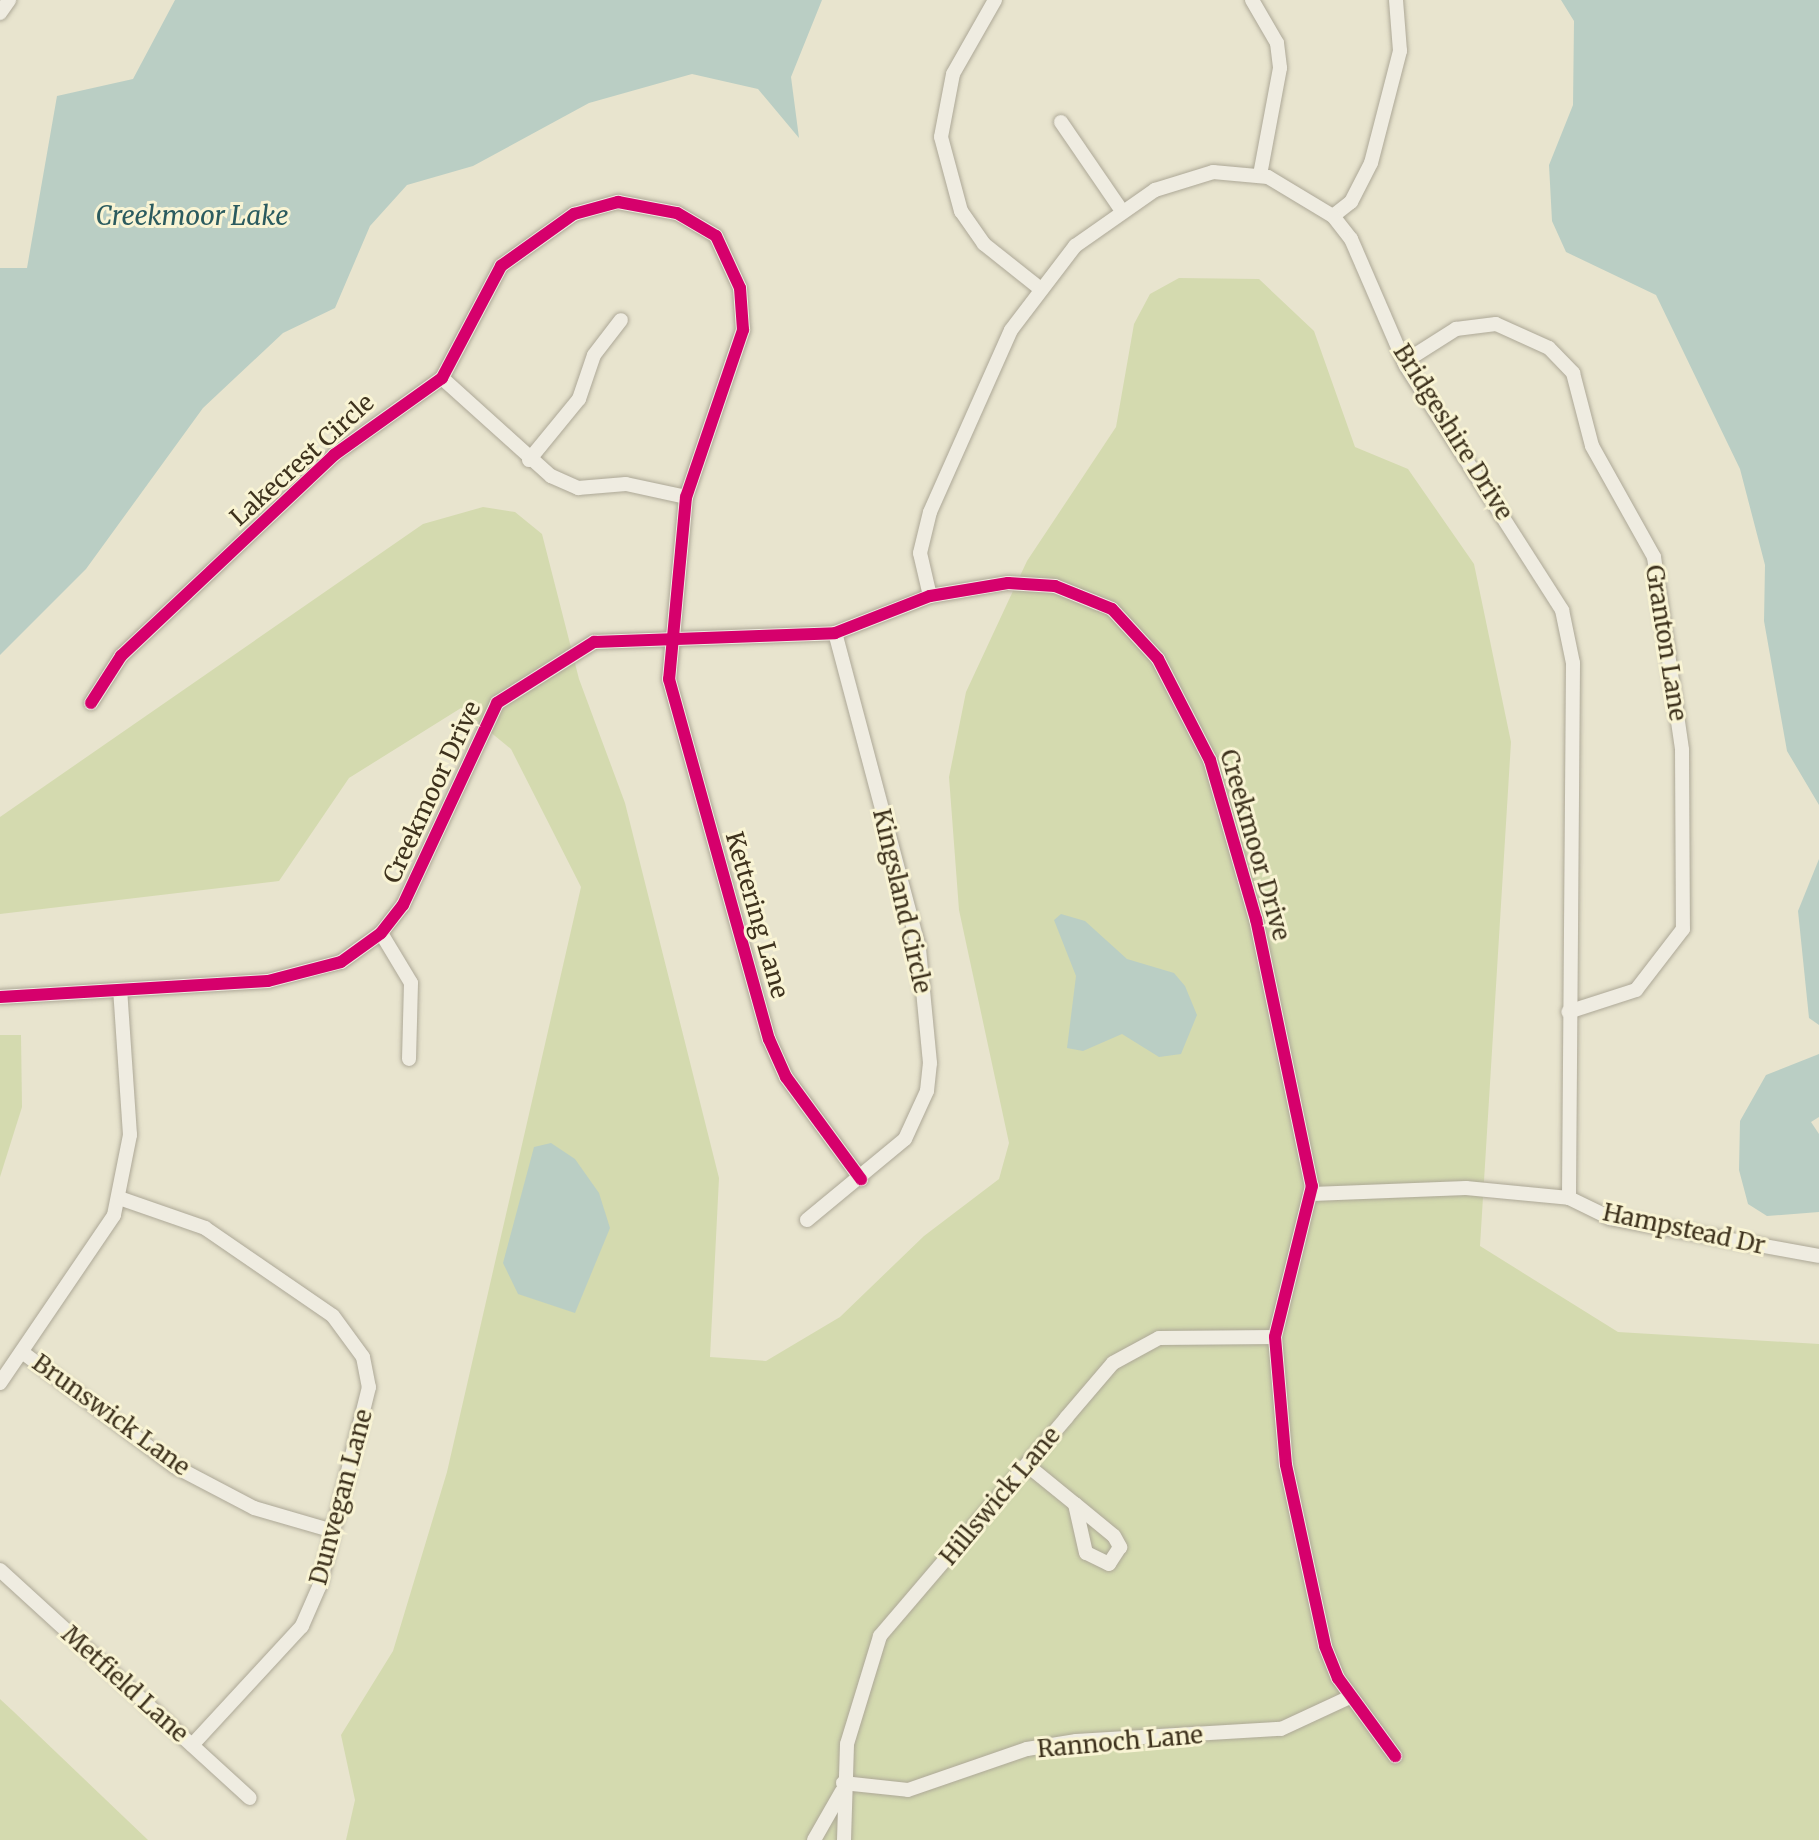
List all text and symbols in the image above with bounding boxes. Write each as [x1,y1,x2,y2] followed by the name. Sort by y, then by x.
[96,200,288,232] water label: Creekmoor Lake
[1387,339,1519,525] street label: Bridgeshire Drive
[224,388,380,532] street label: Lakecrest Circle
[1639,563,1693,723] street label: Granton Lane
[377,696,487,888] street label: Creekmoor Drive
[1214,746,1296,944] street label: Creekmoor Drive
[867,806,937,996] street label: Kingsland Circle
[720,829,794,1001] street label: Kettering Lane
[1600,1198,1768,1260] street label: Hampstead Dr
[27,1348,195,1482] street label: Brunswick Lane
[304,1406,378,1588] street label: Dunvegan Lane
[934,1421,1066,1571] street label: Hillswick Lane
[56,1620,194,1748] street label: Metfield Lane
[1036,1720,1204,1764] street label: Rannoch Lane

